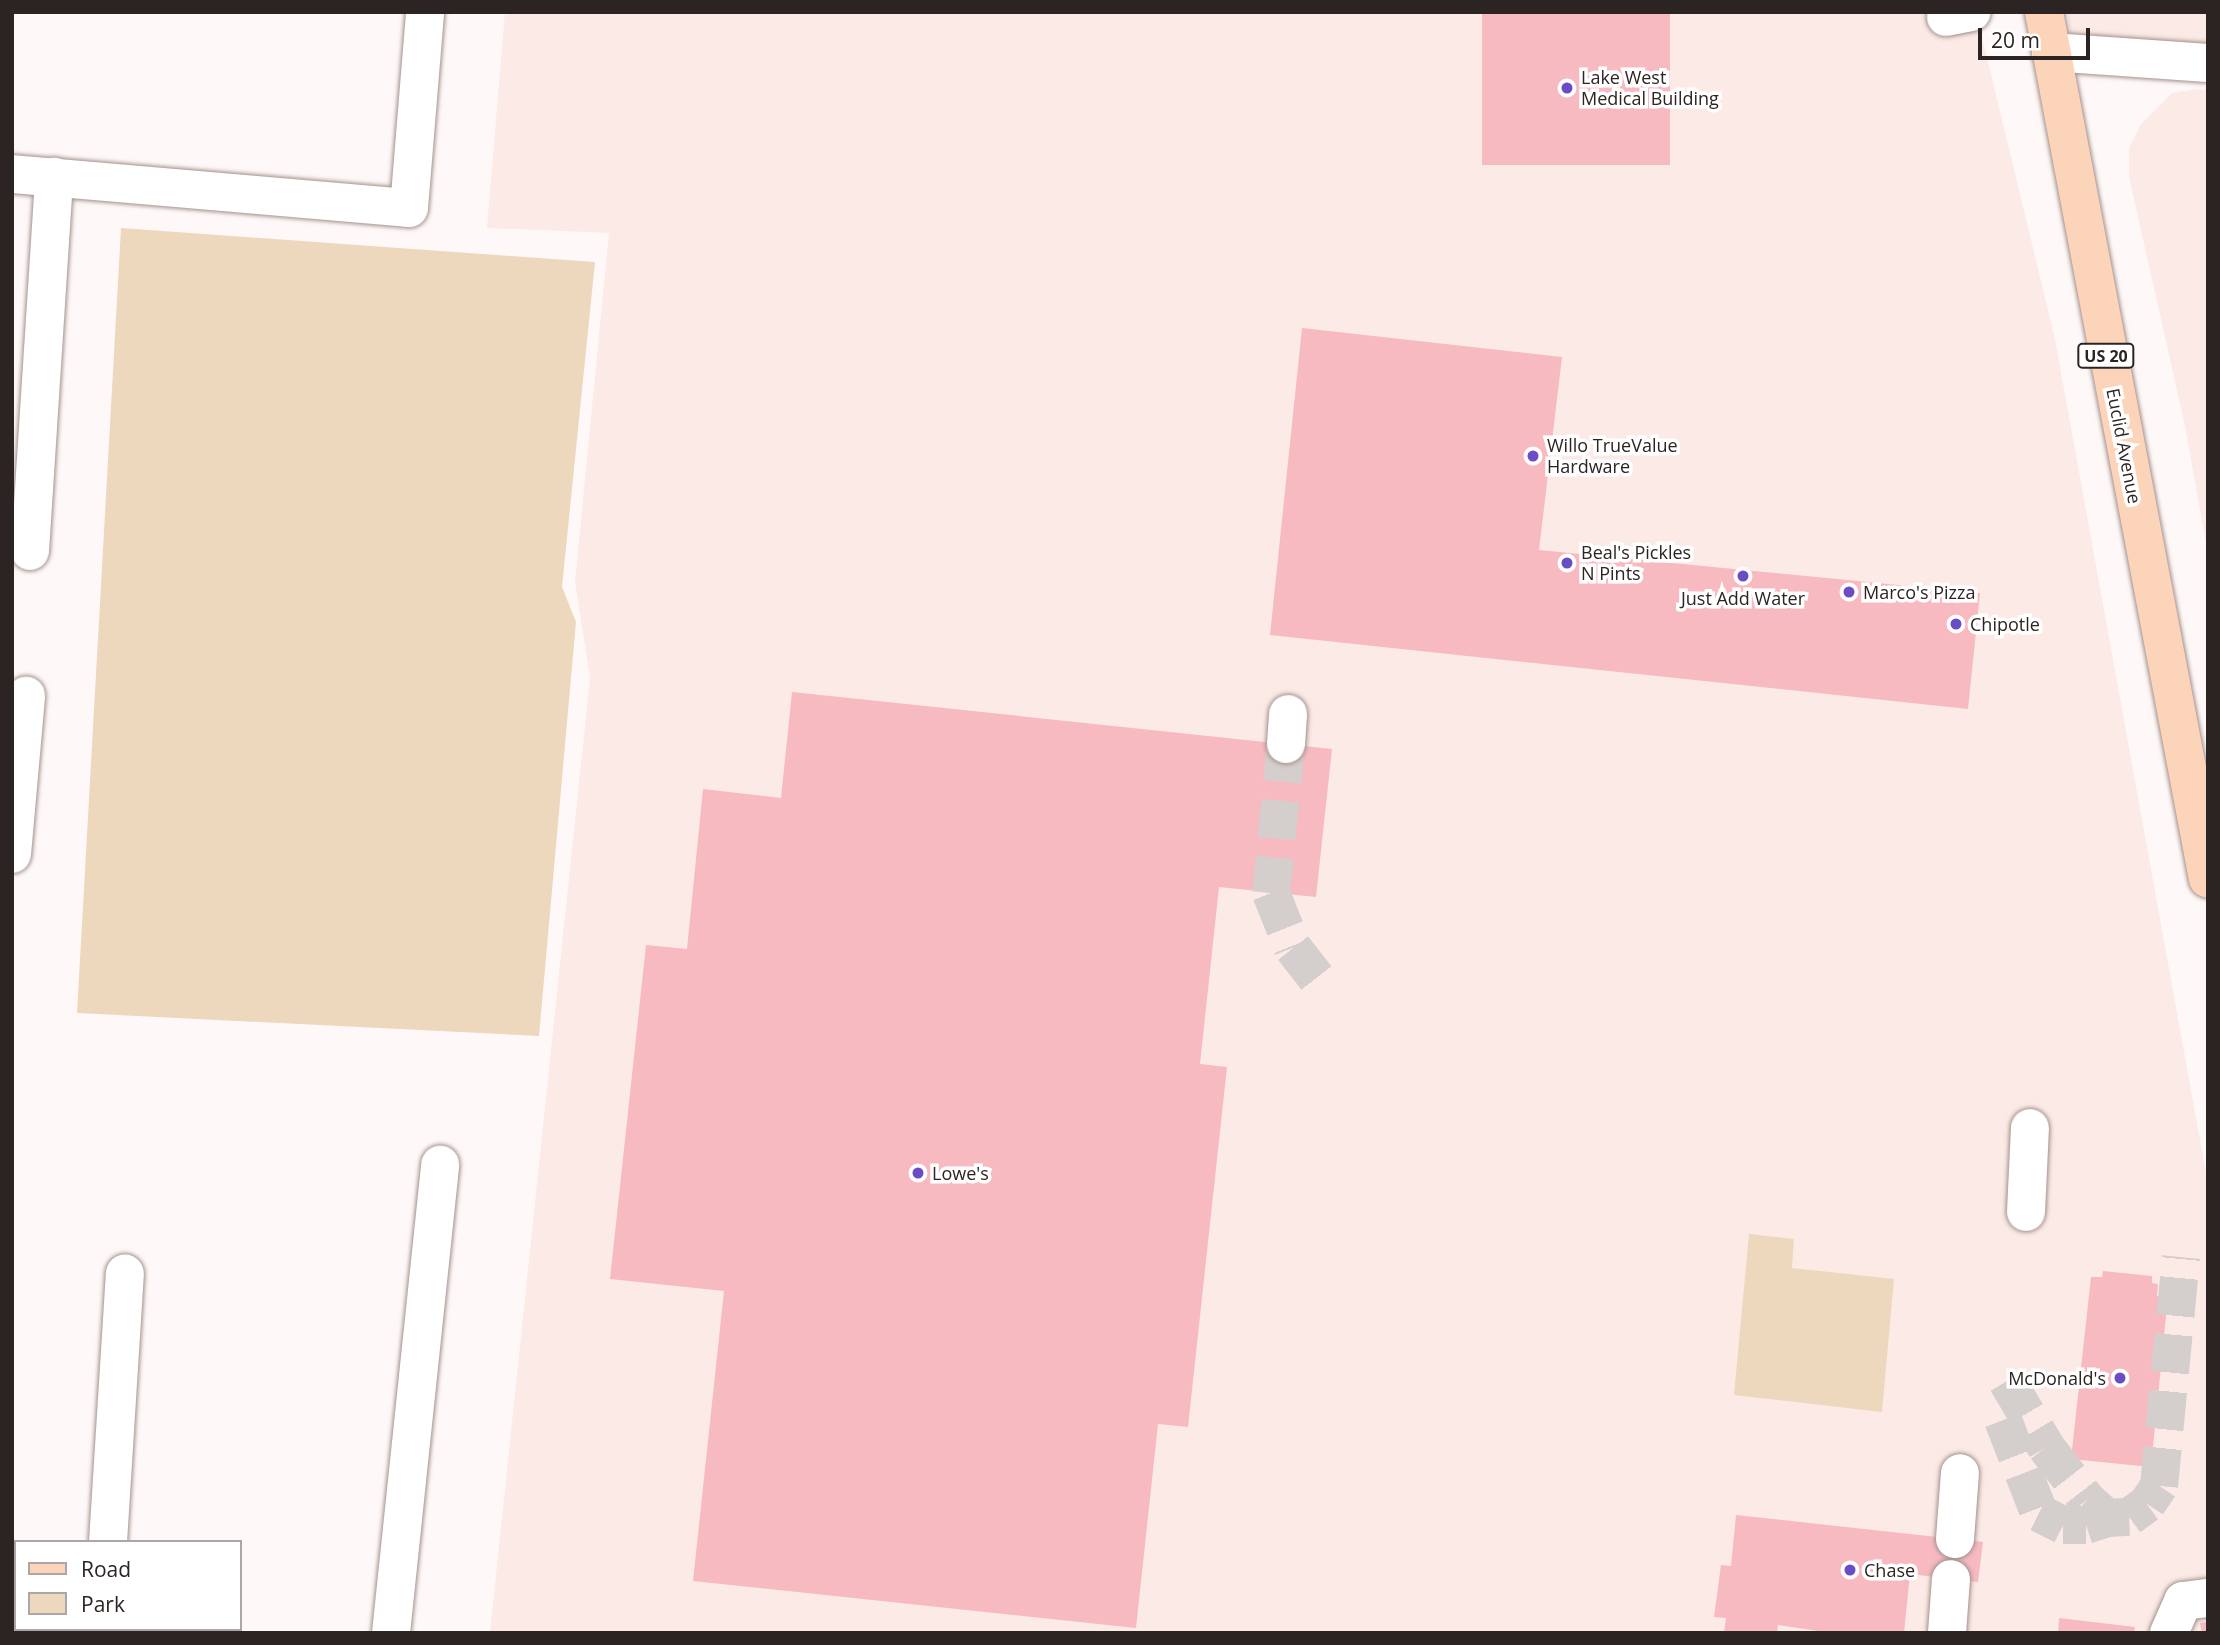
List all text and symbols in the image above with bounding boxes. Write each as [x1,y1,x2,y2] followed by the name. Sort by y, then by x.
[1982,14,2094,58] scale bar
[1991,26,2040,54] text: 20 m
[1581,67,1719,110] place label: Lake West Medical Building
[1559,80,1575,96] marker: Lake West Medical Building
[2076,344,2136,368] road number: US 20
[2102,386,2146,506] street label: Euclid Avenue
[1547,435,1678,478] place label: Willo TrueValue Hardware
[1525,448,1541,464] marker: Willo TrueValue Hardware
[1581,542,1691,584] place label: Beal's Pickles N Pints
[1559,555,1575,571] marker: Beal's Pickles N Pints
[1735,568,1751,584] marker: Just Add Water
[1863,581,1975,603] place label: Marco's Pizza
[1841,584,1857,600] marker: Marco's Pizza
[1681,587,1805,609] place label: Just Add Water
[1970,613,2040,635] place label: Chipotle
[1948,616,1964,632] marker: Chipotle
[932,1162,989,1184] place label: Lowe's
[910,1165,926,1181] marker: Lowe's
[2008,1367,2106,1389] place label: McDonald's
[2112,1370,2128,1386] marker: McDonald's
[14,1540,242,1631] legend
[81,1555,131,1583] text: Road
[1864,1559,1915,1581] place label: Chase
[1842,1562,1858,1578] marker: Chase
[81,1590,125,1618] text: Park

